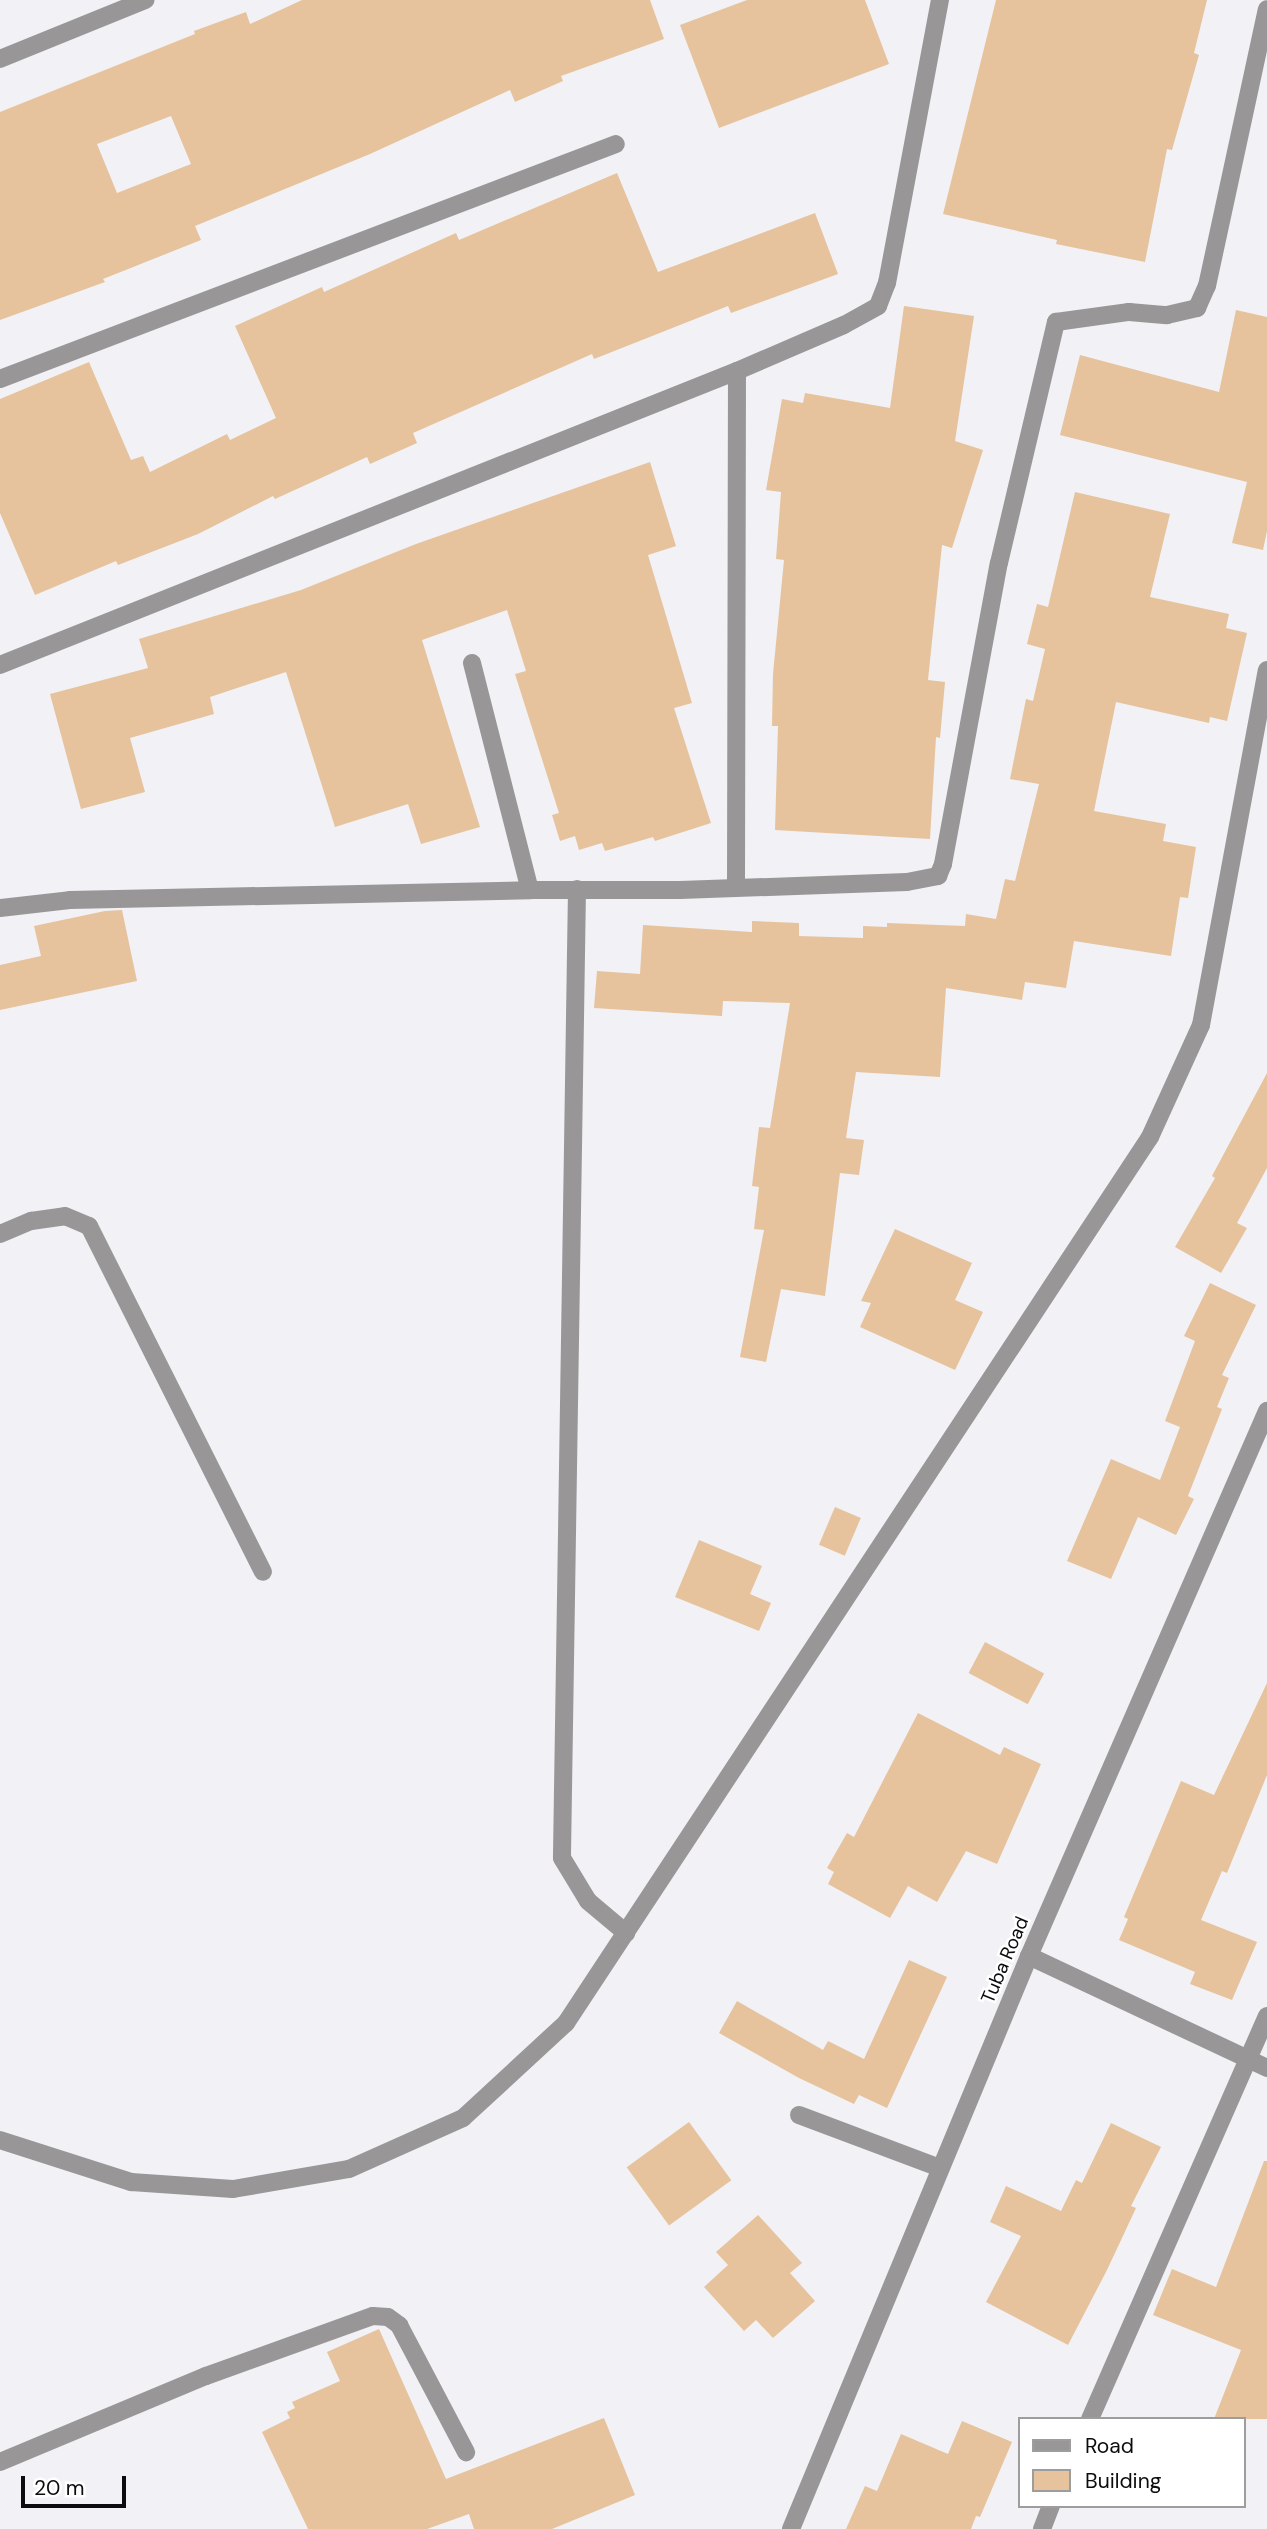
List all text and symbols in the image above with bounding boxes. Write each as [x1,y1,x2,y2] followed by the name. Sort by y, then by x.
[977,1913,1033,2007] street label: Tuba Road
[1018,2417,1246,2508] legend
[1085,2432,1134,2460] text: Road
[24,2462,130,2506] scale bar
[1085,2467,1161,2495] text: Building
[34,2474,85,2502] text: 20 m

